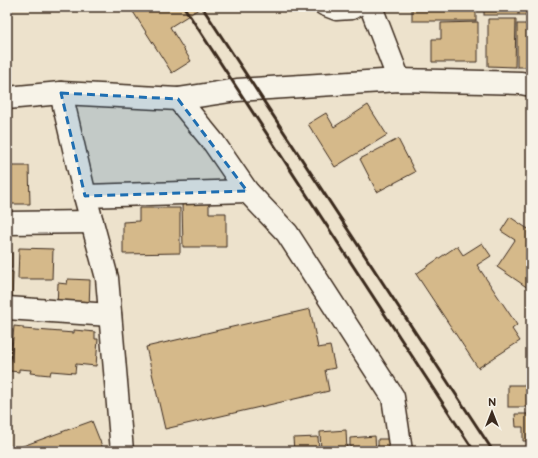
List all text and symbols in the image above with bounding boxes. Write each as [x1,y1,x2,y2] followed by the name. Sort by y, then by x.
[472,392,512,432] north arrow
[488,396,496,409] text: N

